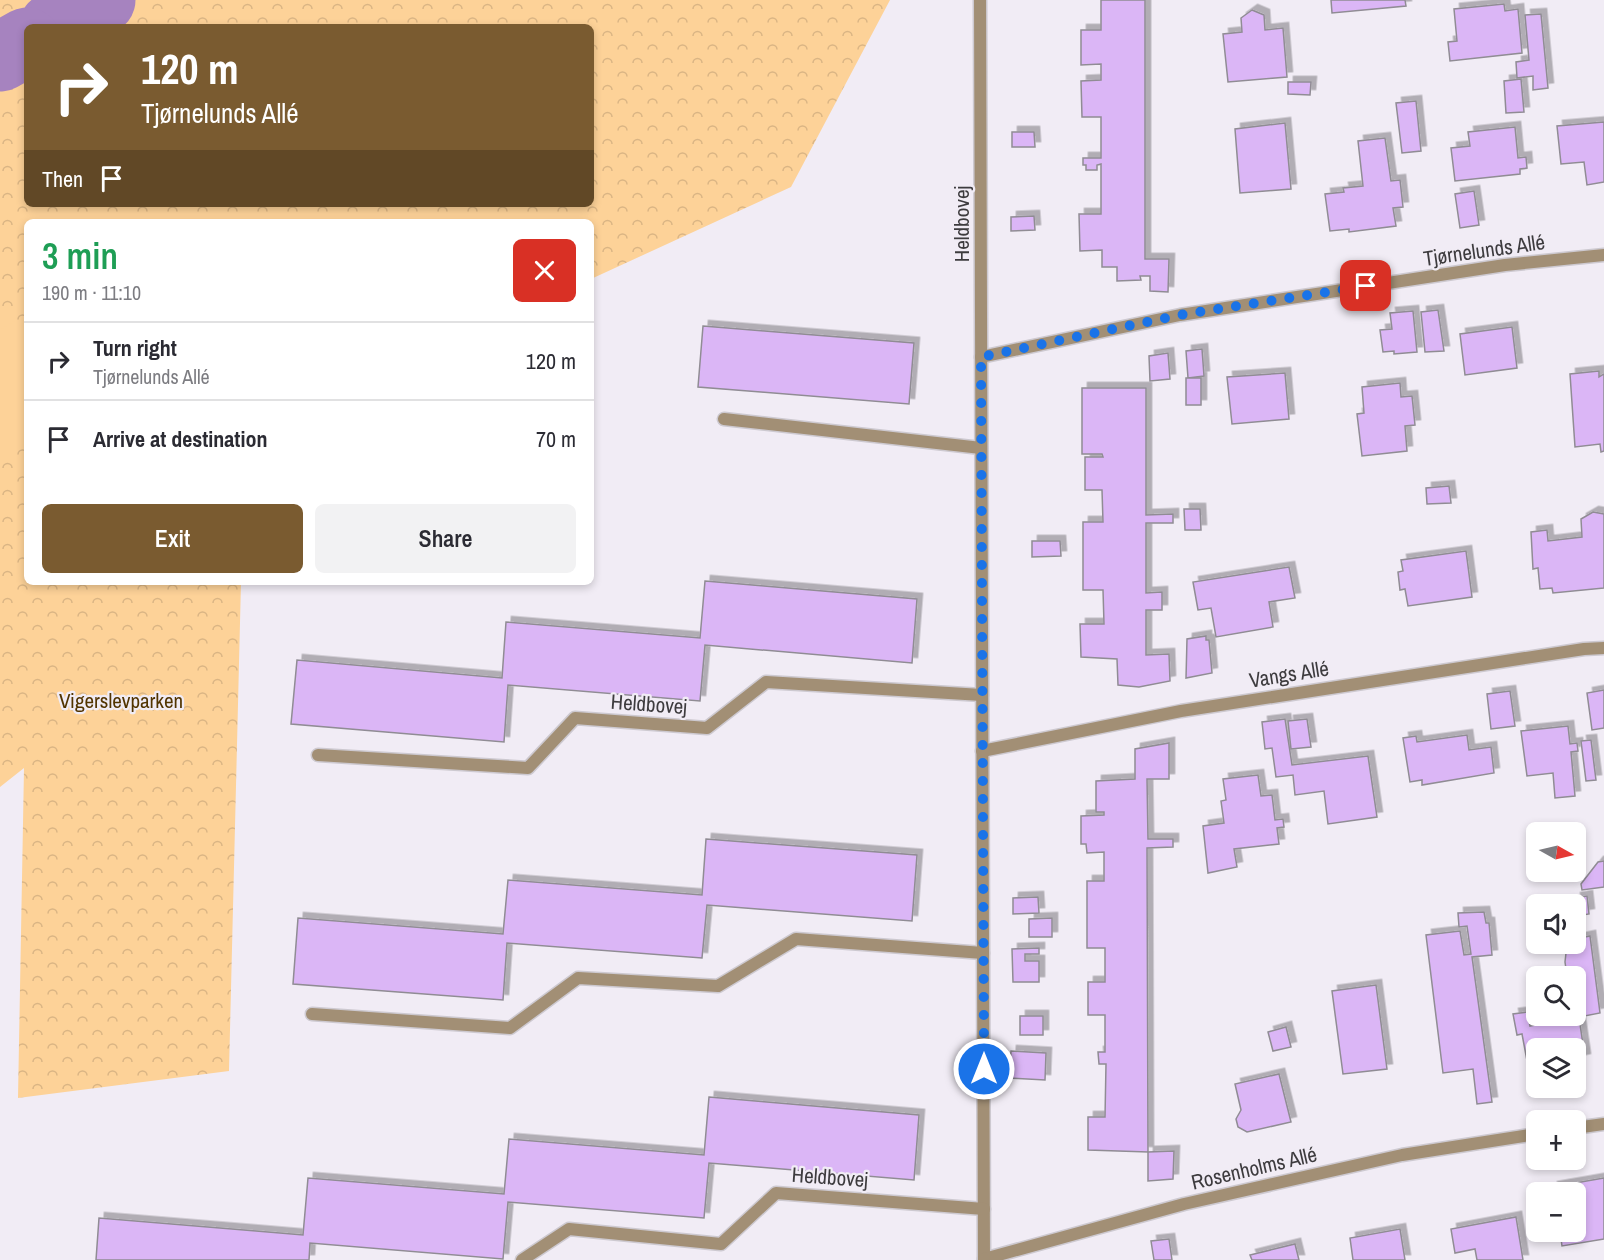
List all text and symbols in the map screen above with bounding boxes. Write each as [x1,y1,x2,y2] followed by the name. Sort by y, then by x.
[141,41,239,97] text: 120 m
[42,48,120,126] icon: right
[141,95,299,131] text: Tjørnelunds Allé
[95,162,128,195] icon: arrive
[42,164,83,194] text: Then
[947,186,976,262] street label: Heldbovej
[1421,227,1547,273] street label: Tjørnelunds Allé
[42,232,118,280] text: 3 min
[513,239,576,302] button: close
[1340,260,1391,311] pin
[1349,269,1382,302] icon: arrive
[42,279,141,306] text: 190 m · 11:10
[93,333,177,363] text: Turn right
[42,345,75,378] icon: right
[526,346,576,376] text: 120 m
[93,363,210,390] text: Tjørnelunds Allé
[42,423,75,456] icon: arrive
[93,424,267,454] text: Arrive at destination
[536,424,576,454] text: 70 m
[42,504,303,573] button: Exit
[315,504,576,573] button: Share
[1247,653,1331,695] street label: Vangs Allé
[59,686,183,715] park label: Vigerslevparken
[610,687,688,721] street label: Heldbovej
[1526,822,1586,882] north arrow
[1526,822,1586,1242] map controls
[1526,894,1586,954] button: sound
[1526,966,1586,1026] button: search
[952,1037,1016,1101] position arrow
[1526,1038,1586,1098] button: layers
[1526,1110,1586,1170] button: +
[1188,1139,1320,1197] street label: Rosenholms Allé
[791,1160,869,1194] street label: Heldbovej
[1526,1182,1586,1242] button: −

